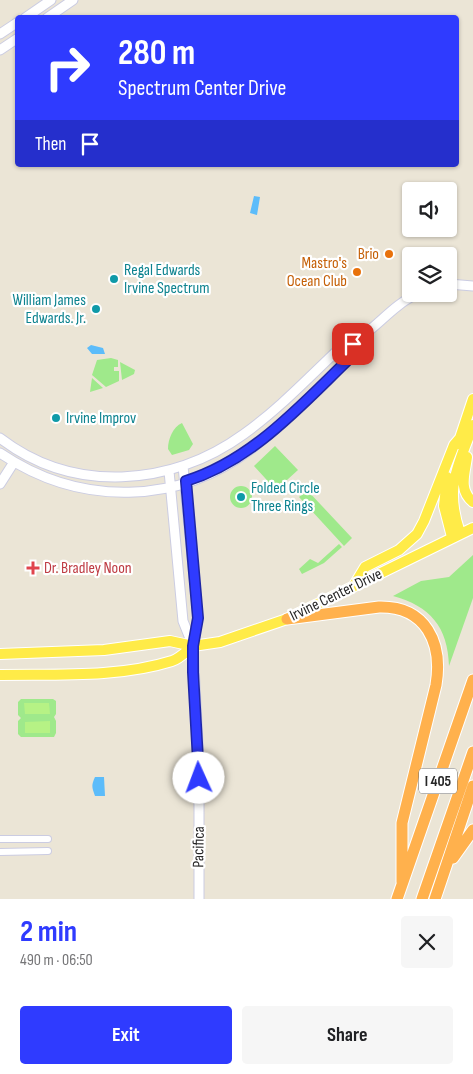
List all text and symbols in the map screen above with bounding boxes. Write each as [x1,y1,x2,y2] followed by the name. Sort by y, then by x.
[118,32,195,75] text: 280 m
[35,35,100,100] icon: right
[118,75,286,102] text: Spectrum Center Drive
[76,130,104,158] icon: arrive
[35,133,66,156] text: Then
[402,182,457,302] map controls
[402,182,457,237] button: sound
[358,245,379,264] place label: Brio
[402,247,457,302] button: layers
[383,248,395,260] marker: Brio
[287,254,347,291] place label: Mastro's Ocean Club
[124,261,210,298] place label: Regal Edwards Irvine Spectrum
[351,266,363,278] marker: Mastro's Ocean Club
[108,273,120,285] marker: Regal Edwards Irvine Spectrum
[12,291,86,328] place label: William James Edwards. Jr.
[90,303,102,315] marker: William James Edwards. Jr.
[332,323,374,365] pin
[339,330,367,358] icon: arrive
[66,409,136,428] place label: Irvine Improv
[50,412,62,424] marker: Irvine Improv
[251,479,320,516] place label: Folded Circle Three Rings
[235,491,247,503] marker: Folded Circle Three Rings
[44,559,132,578] place label: Dr. Bradley Noon
[26,561,40,575] marker: Dr. Bradley Noon
[287,564,385,626] street label: Irvine Center Drive
[172,751,224,803] position arrow
[419,768,457,794] road number: I 405
[189,826,209,868] street label: Pacifica
[20,914,77,950] text: 2 min
[401,916,453,968] button: close
[20,951,93,970] text: 490 m · 06:50
[20,1006,232,1064] button: Exit
[242,1006,453,1064] button: Share

